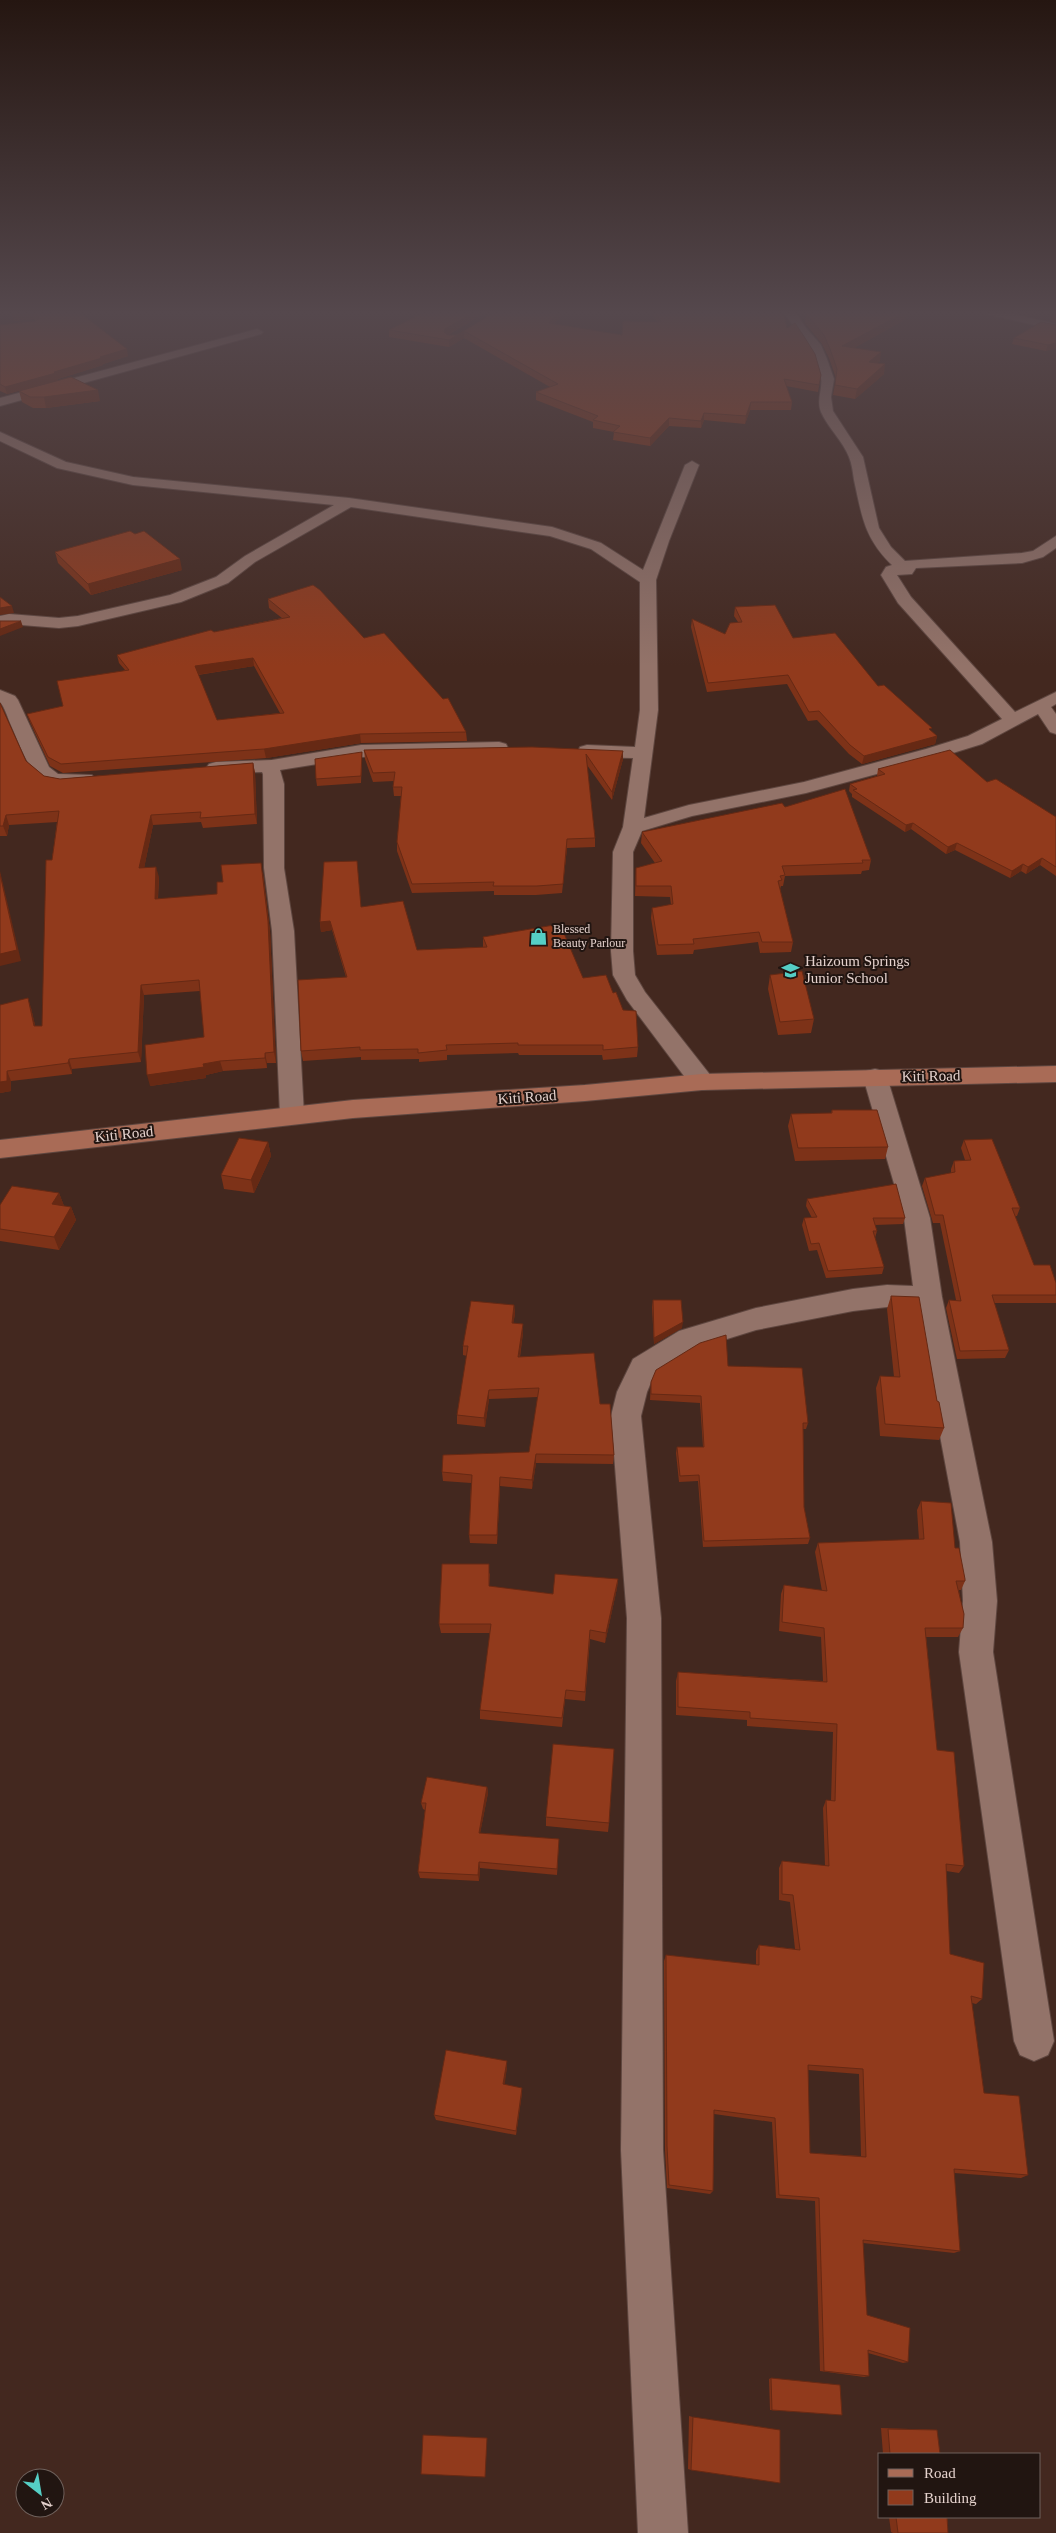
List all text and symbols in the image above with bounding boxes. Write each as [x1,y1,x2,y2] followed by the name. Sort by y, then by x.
[553,922,625,950] place label: Blessed Beauty Parlour
[529,926,549,946] shop icon: Blessed Beauty Parlour
[805,953,910,986] place label: Haizoum Springs Junior School
[781,960,801,980] school or university icon: Haizoum Springs Junior School
[901,1067,961,1085] street label: Kiti Road
[497,1087,557,1107] street label: Kiti Road
[94,1123,155,1145] street label: Kiti Road
[878,2453,1041,2518] legend
[924,2465,956,2481] text: Road
[15,2468,65,2518] north arrow
[924,2490,977,2506] text: Building
[38,2495,55,2513] text: N

